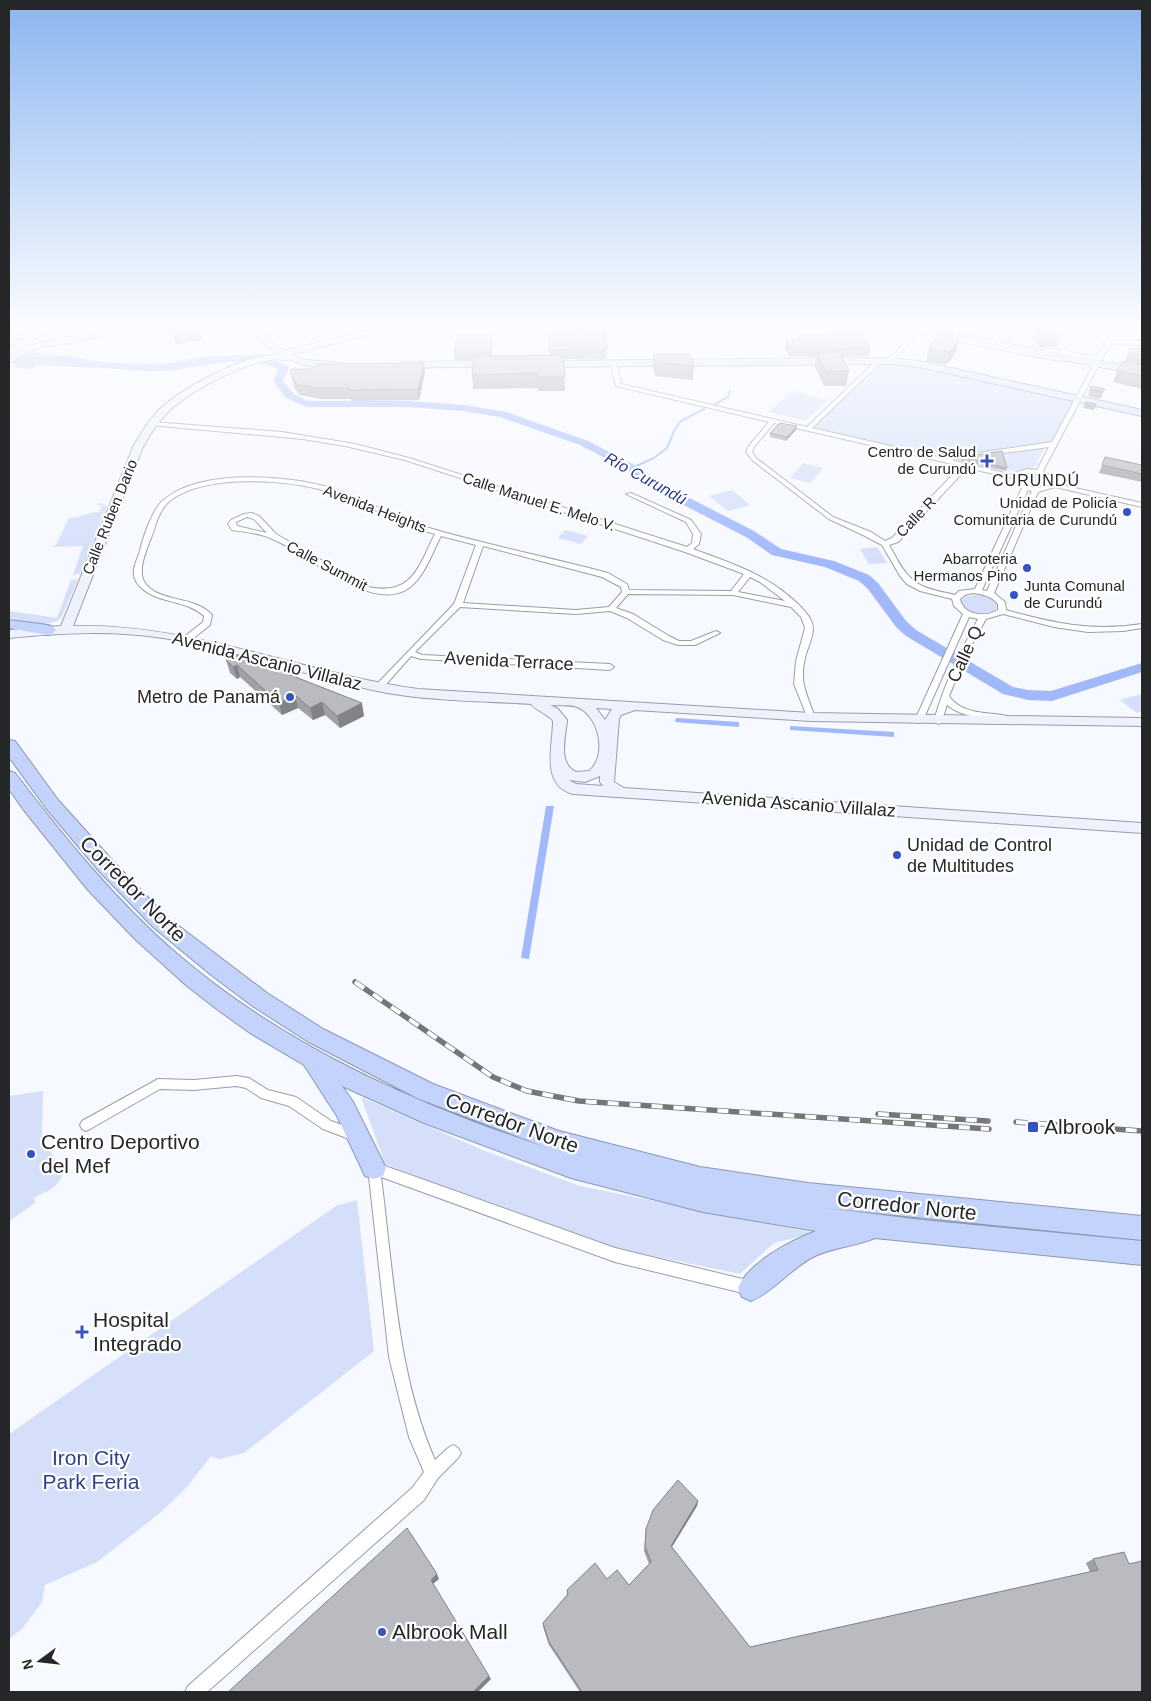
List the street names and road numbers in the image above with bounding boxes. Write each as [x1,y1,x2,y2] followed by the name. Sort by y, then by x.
[79,457,140,577] street label: Calle Ruben Dario
[461,469,618,534] street label: Calle Manuel E. Melo V.
[321,481,429,536] street label: Avenida Heights
[892,493,939,540] street label: Calle R
[284,537,371,594] street label: Calle Summit
[943,623,987,685] street label: Calle Q
[170,628,364,694] street label: Avenida Ascanio Villalaz
[444,648,574,674] street label: Avenida Terrace
[701,787,897,821] street label: Avenida Ascanio Villalaz
[76,831,191,946] street label: Corredor Norte
[442,1088,582,1157] street label: Corredor Norte
[836,1187,978,1224] street label: Corredor Norte

